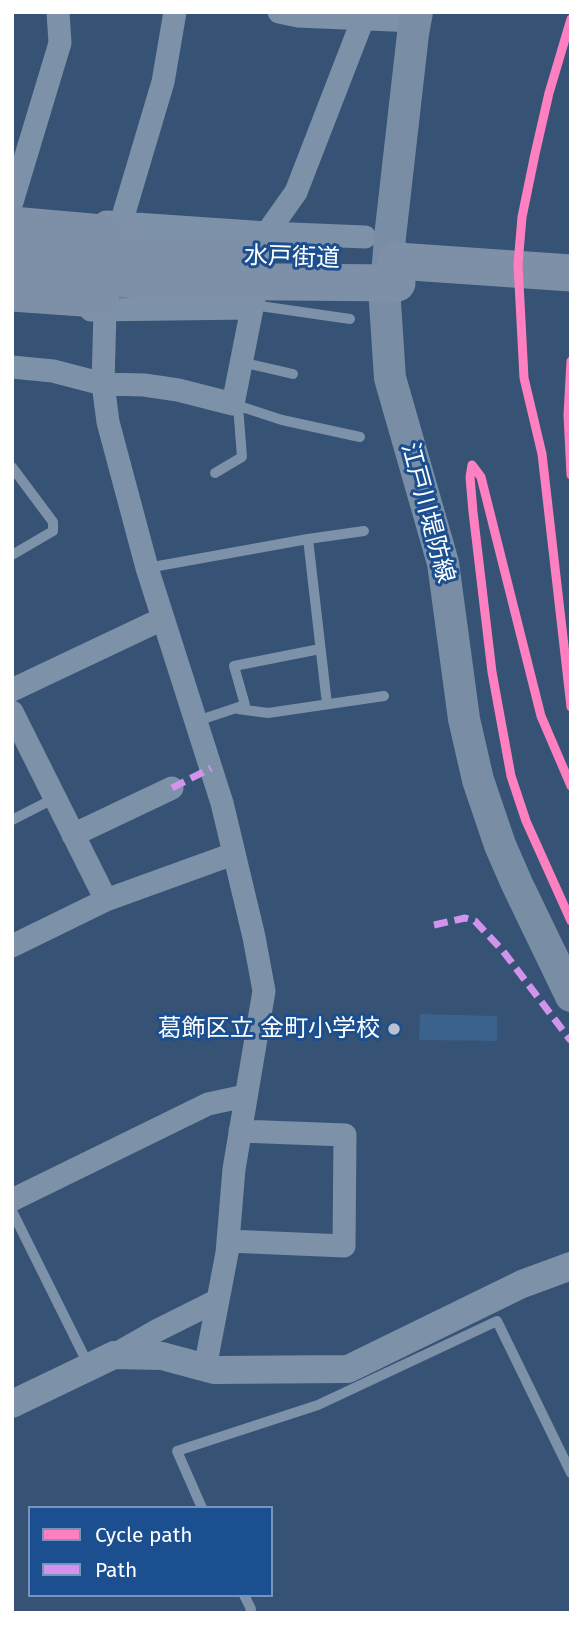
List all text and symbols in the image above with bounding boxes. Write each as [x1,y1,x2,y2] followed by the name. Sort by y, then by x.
[244,242,340,274] street label: 水戸街道
[394,440,460,586] street label: 江戸川堤防線
[158,1015,380,1043] place label: 葛飾区立 金町小学校
[386,1021,402,1037] marker: 葛飾区立 金町小学校
[28,1506,273,1597] legend
[95,1522,193,1548] text: Cycle path
[95,1557,137,1583] text: Path

